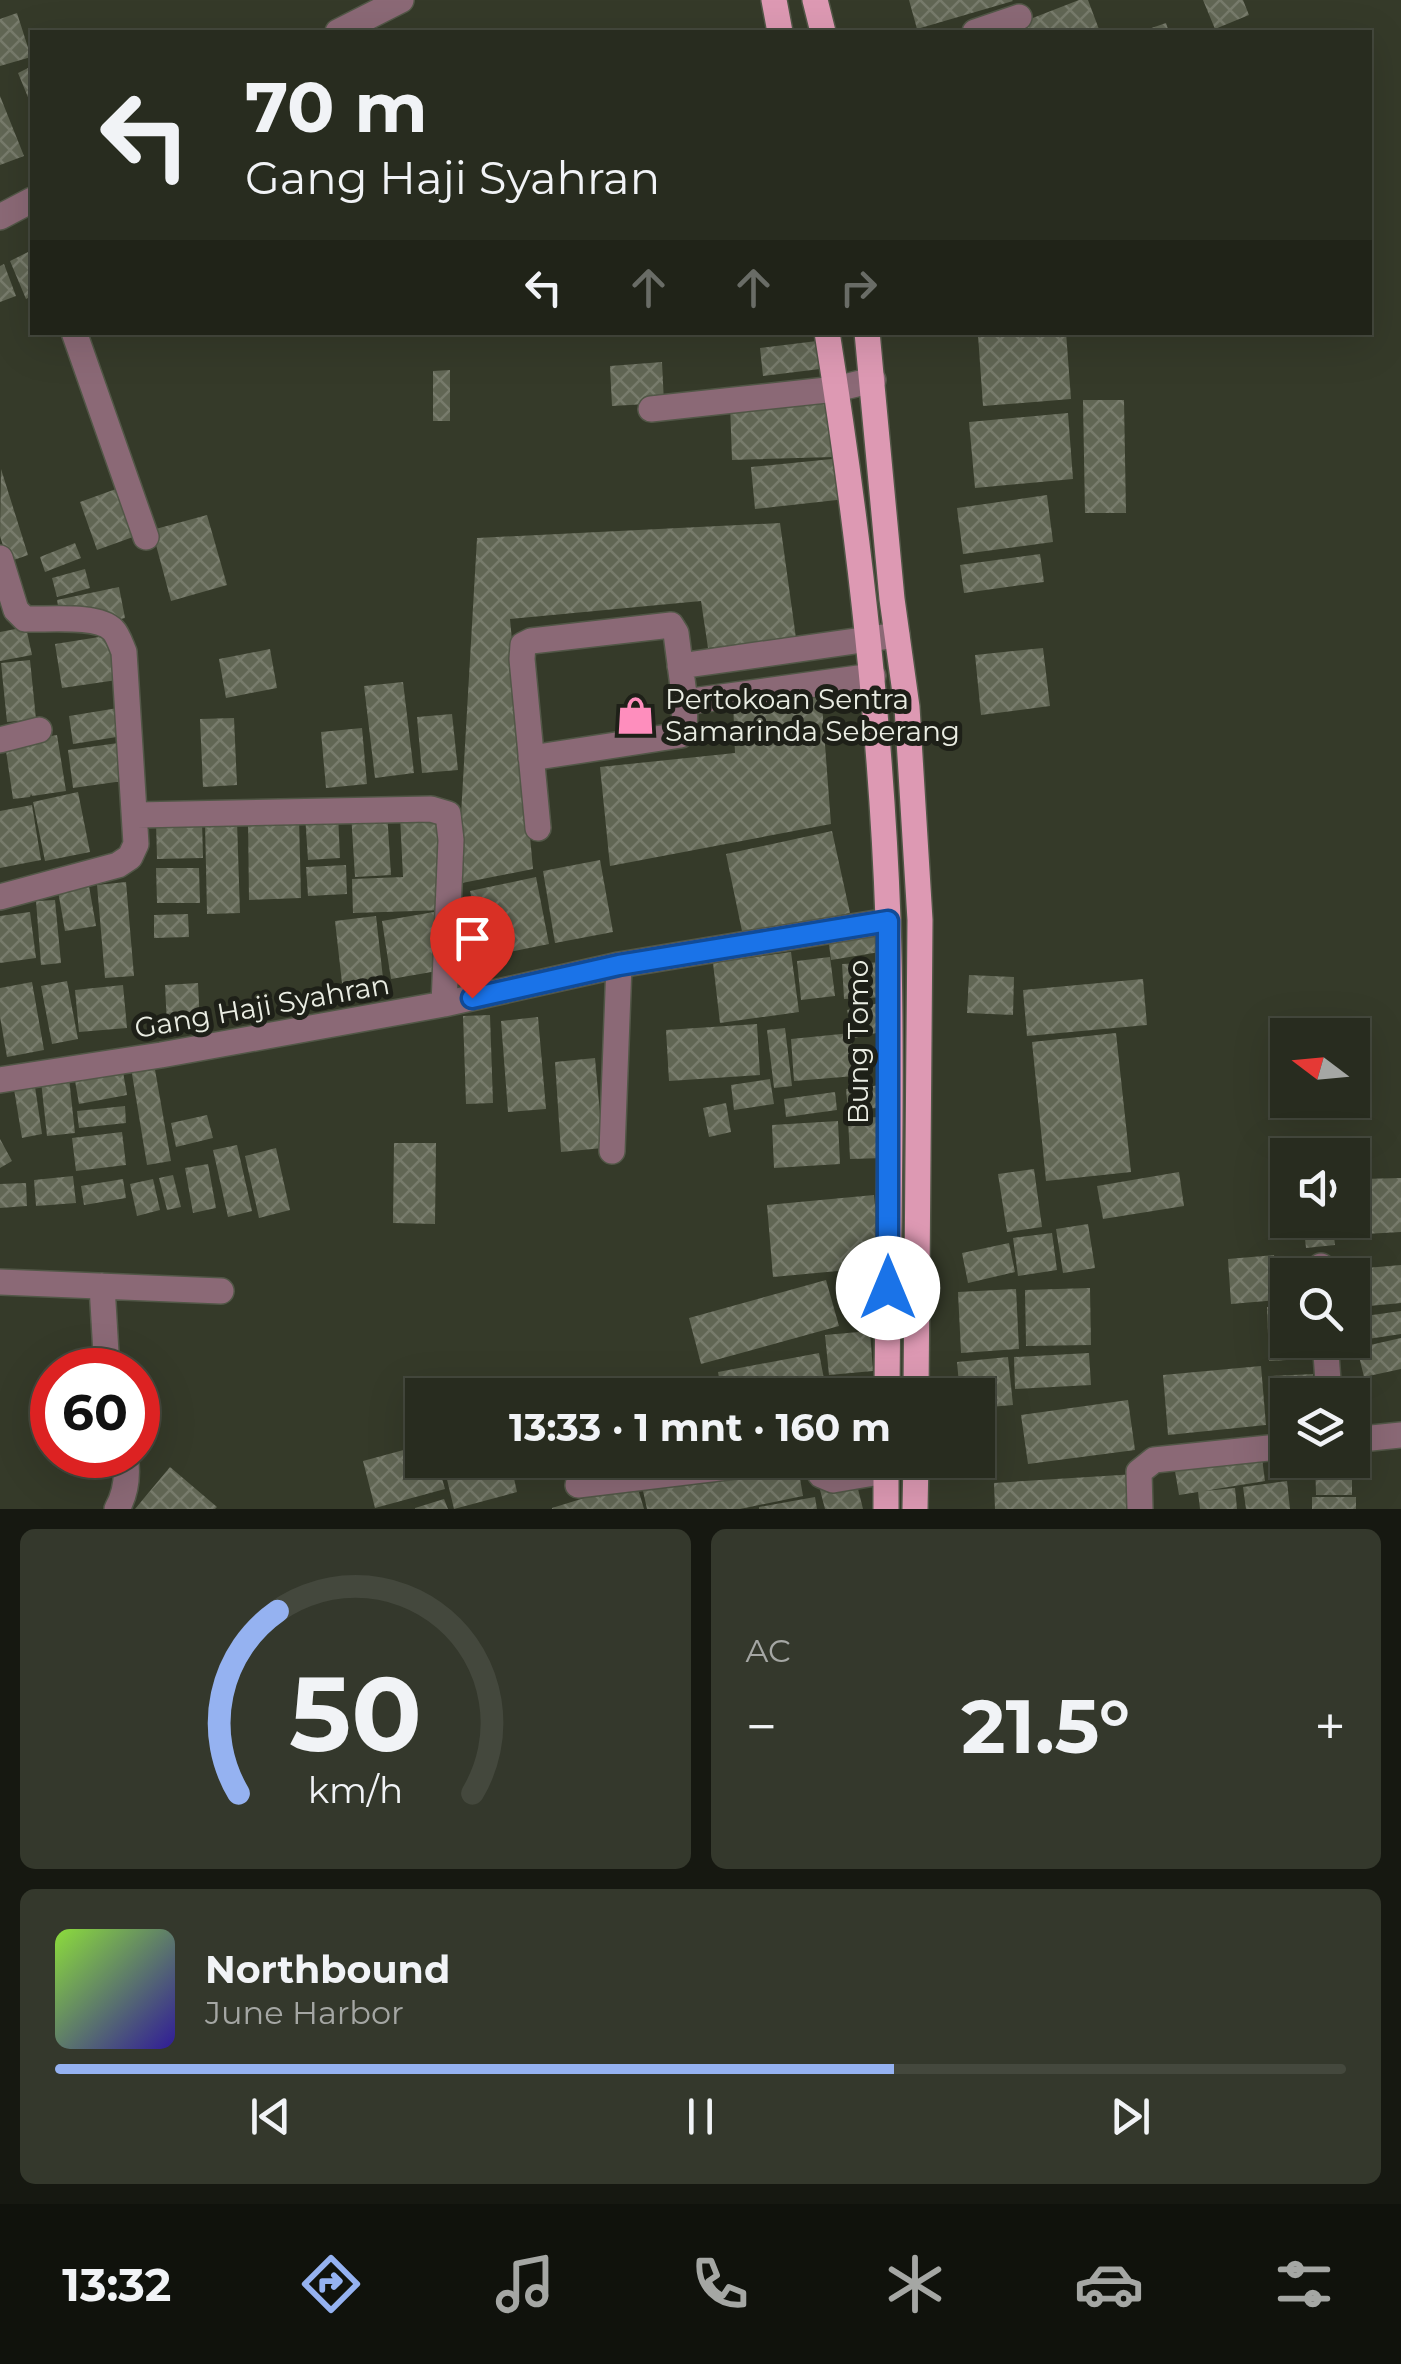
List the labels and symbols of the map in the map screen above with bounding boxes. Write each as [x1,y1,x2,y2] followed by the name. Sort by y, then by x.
[665,682,960,748] place label: Pertokoan Sentra Samarinda Seberang
[614,694,656,736] shop icon: Pertokoan Sentra Samarinda Seberang
[430,896,515,999] pin
[841,960,875,1124] street label: Bung Tomo
[132,967,392,1045] street label: Gang Haji Syahran
[1270,1018,1370,1118] north arrow
[836,1236,940,1340] position arrow
[30,1348,160,1478] speed limit sign: 60

